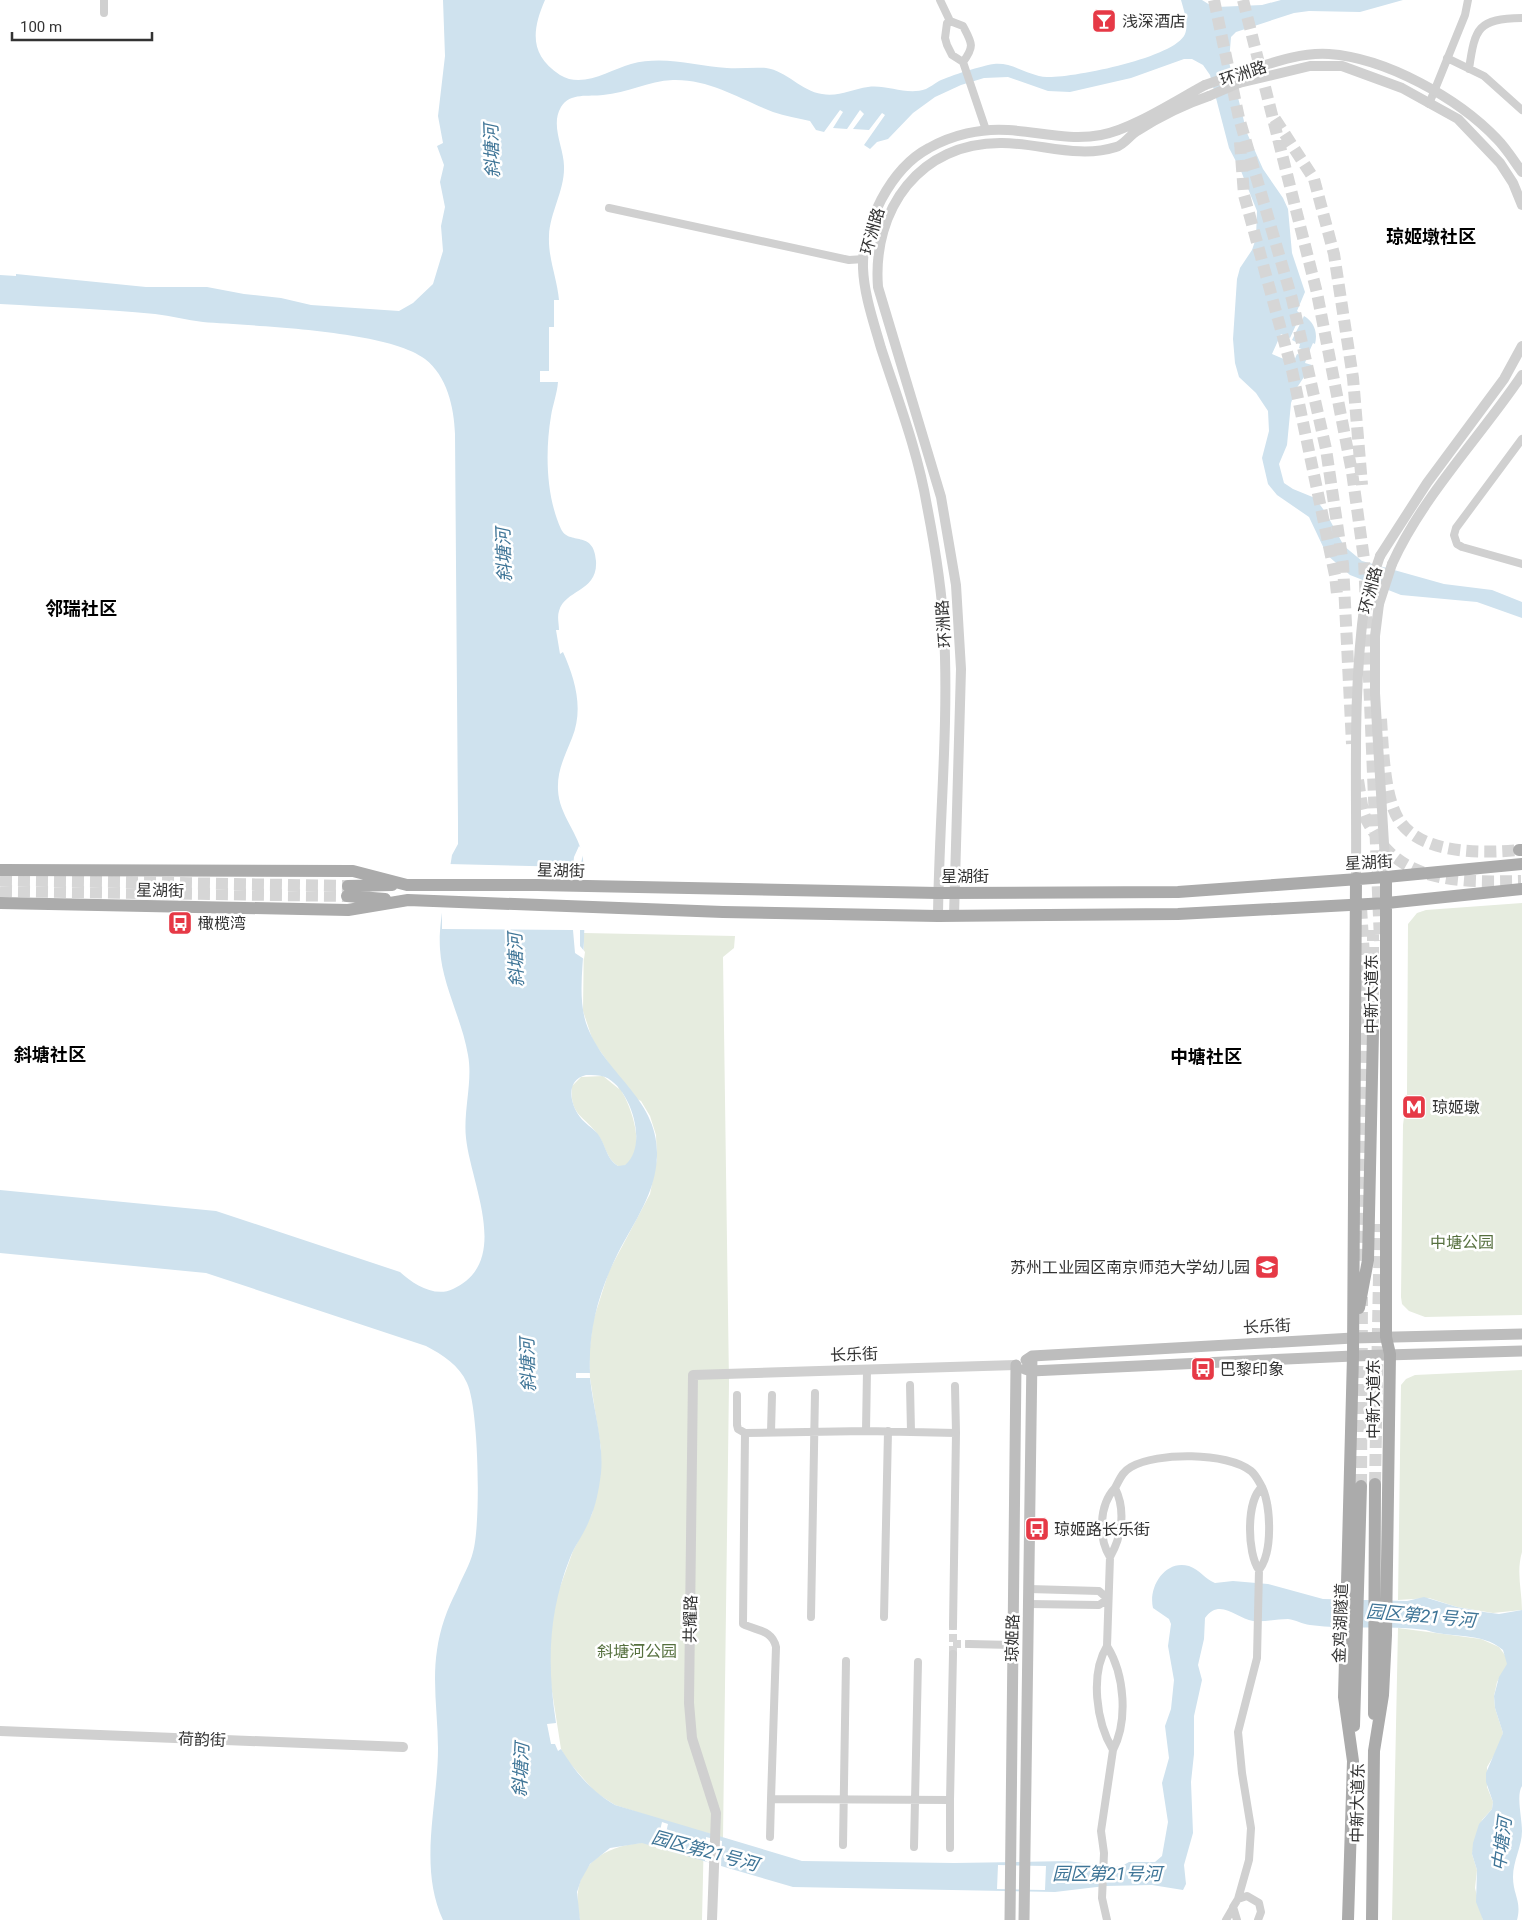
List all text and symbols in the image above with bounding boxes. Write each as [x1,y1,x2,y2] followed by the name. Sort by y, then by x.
[1091,8,1117,34] bar icon: 浅深酒店
[12,10,152,42] scale bar
[1122,12,1186,31] place label: 浅深酒店
[20,18,62,36] text: 100 m
[1217,57,1269,90] street label: 环洲路
[480,121,503,178] water label: 斜塘河
[857,205,888,257] street label: 环洲路
[1386,226,1476,247] district label: 琼姬墩社区
[492,525,515,582] water label: 斜塘河
[1355,564,1386,616] street label: 环洲路
[45,598,117,619] district label: 邻瑞社区
[932,599,955,649] street label: 环洲路
[1345,852,1393,873] street label: 星湖街
[537,860,585,881] street label: 星湖街
[941,867,989,886] street label: 星湖街
[136,881,184,900] street label: 星湖街
[167,910,193,936] bus stop icon: 橄榄湾
[198,914,246,933] place label: 橄榄湾
[504,930,527,987] water label: 斜塘河
[1362,954,1381,1034] street label: 中新大道东
[14,1044,86,1065] district label: 斜塘社区
[1170,1046,1242,1067] district label: 中塘社区
[1401,1094,1427,1120] metro station icon: 琼姬墩
[1432,1098,1480,1117] place label: 琼姬墩
[1430,1233,1494,1252] park label: 中塘公园
[1254,1254,1280,1280] school or university icon: 苏州工业园区南京师范大学幼儿园
[1010,1258,1250,1277] place label: 苏州工业园区南京师范大学幼儿园
[1243,1316,1291,1337] street label: 长乐街
[516,1335,539,1392] water label: 斜塘河
[830,1344,878,1365] street label: 长乐街
[1190,1356,1216,1382] bus stop icon: 巴黎印象
[1364,1359,1383,1439] street label: 中新大道东
[1220,1360,1284,1379] place label: 巴黎印象
[1024,1516,1050,1542] bus stop icon: 琼姬路长乐街
[1054,1520,1150,1539] place label: 琼姬路长乐街
[1330,1583,1351,1663] street label: 金鸡湖隧道
[681,1595,700,1643] street label: 共耀路
[1366,1600,1480,1631] water label: 园区第21号河
[1003,1614,1022,1662] street label: 琼姬路
[597,1642,677,1661] park label: 斜塘河公园
[178,1729,226,1750] street label: 荷韵街
[509,1739,533,1797] water label: 斜塘河
[1347,1763,1368,1843] street label: 中新大道东
[1488,1813,1516,1872] water label: 中塘河
[649,1826,764,1876] water label: 园区第21号河
[1052,1863,1165,1884] water label: 园区第21号河

